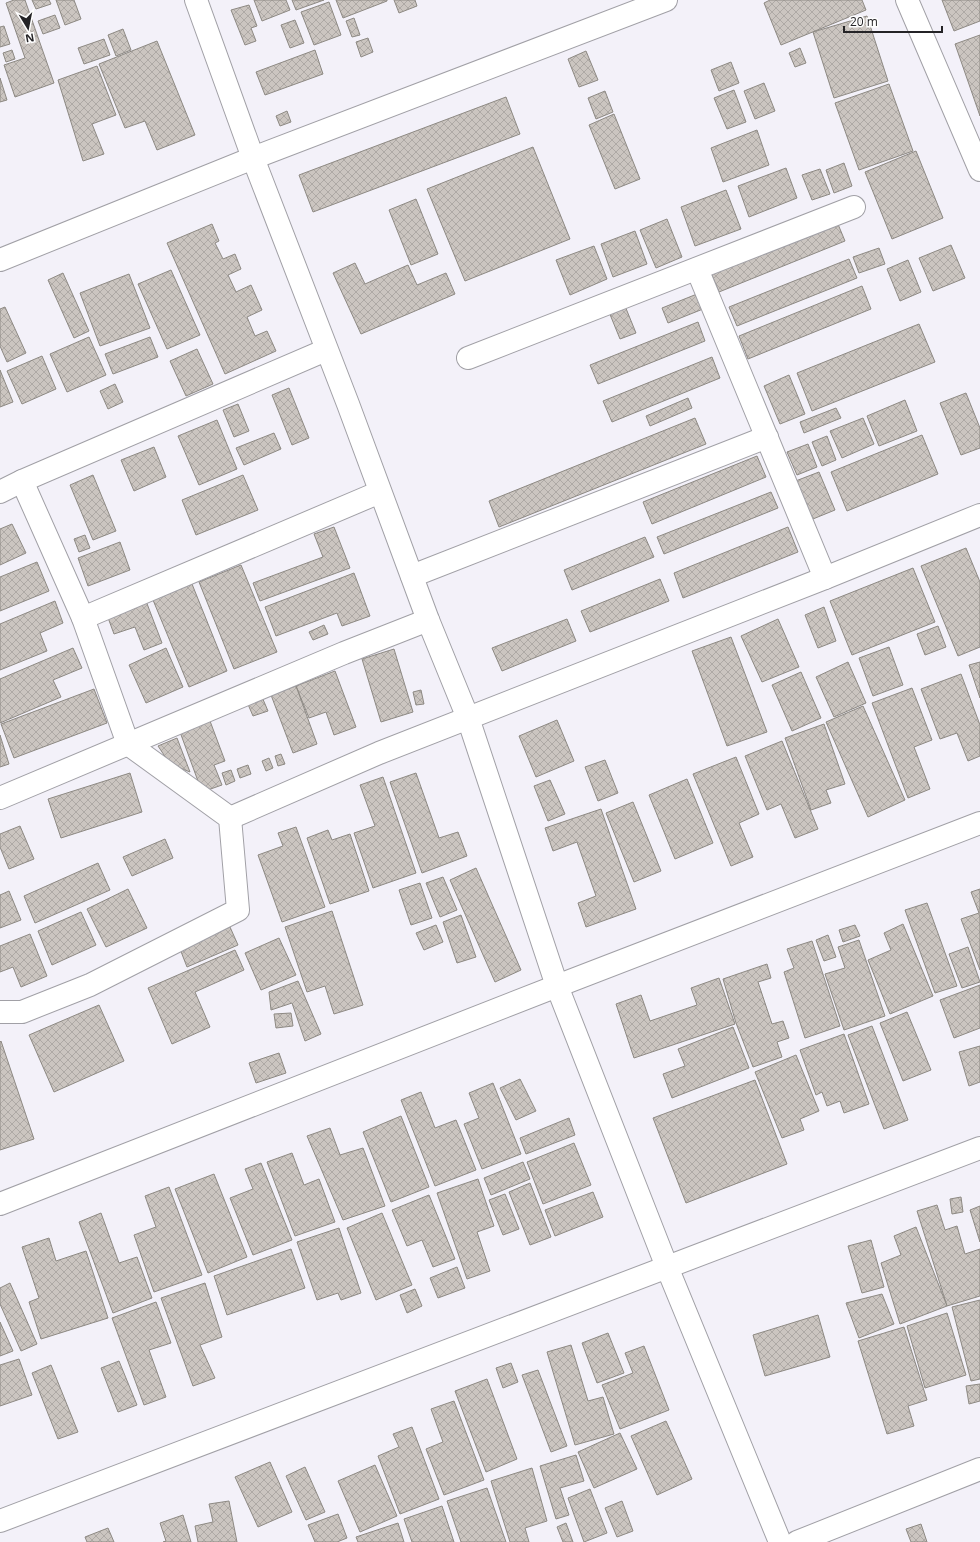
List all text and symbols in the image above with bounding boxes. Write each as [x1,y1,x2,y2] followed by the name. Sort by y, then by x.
[8,8,48,48] north arrow
[844,8,942,34] scale bar
[850,13,878,30] text: 20 m
[24,30,36,47] text: N

